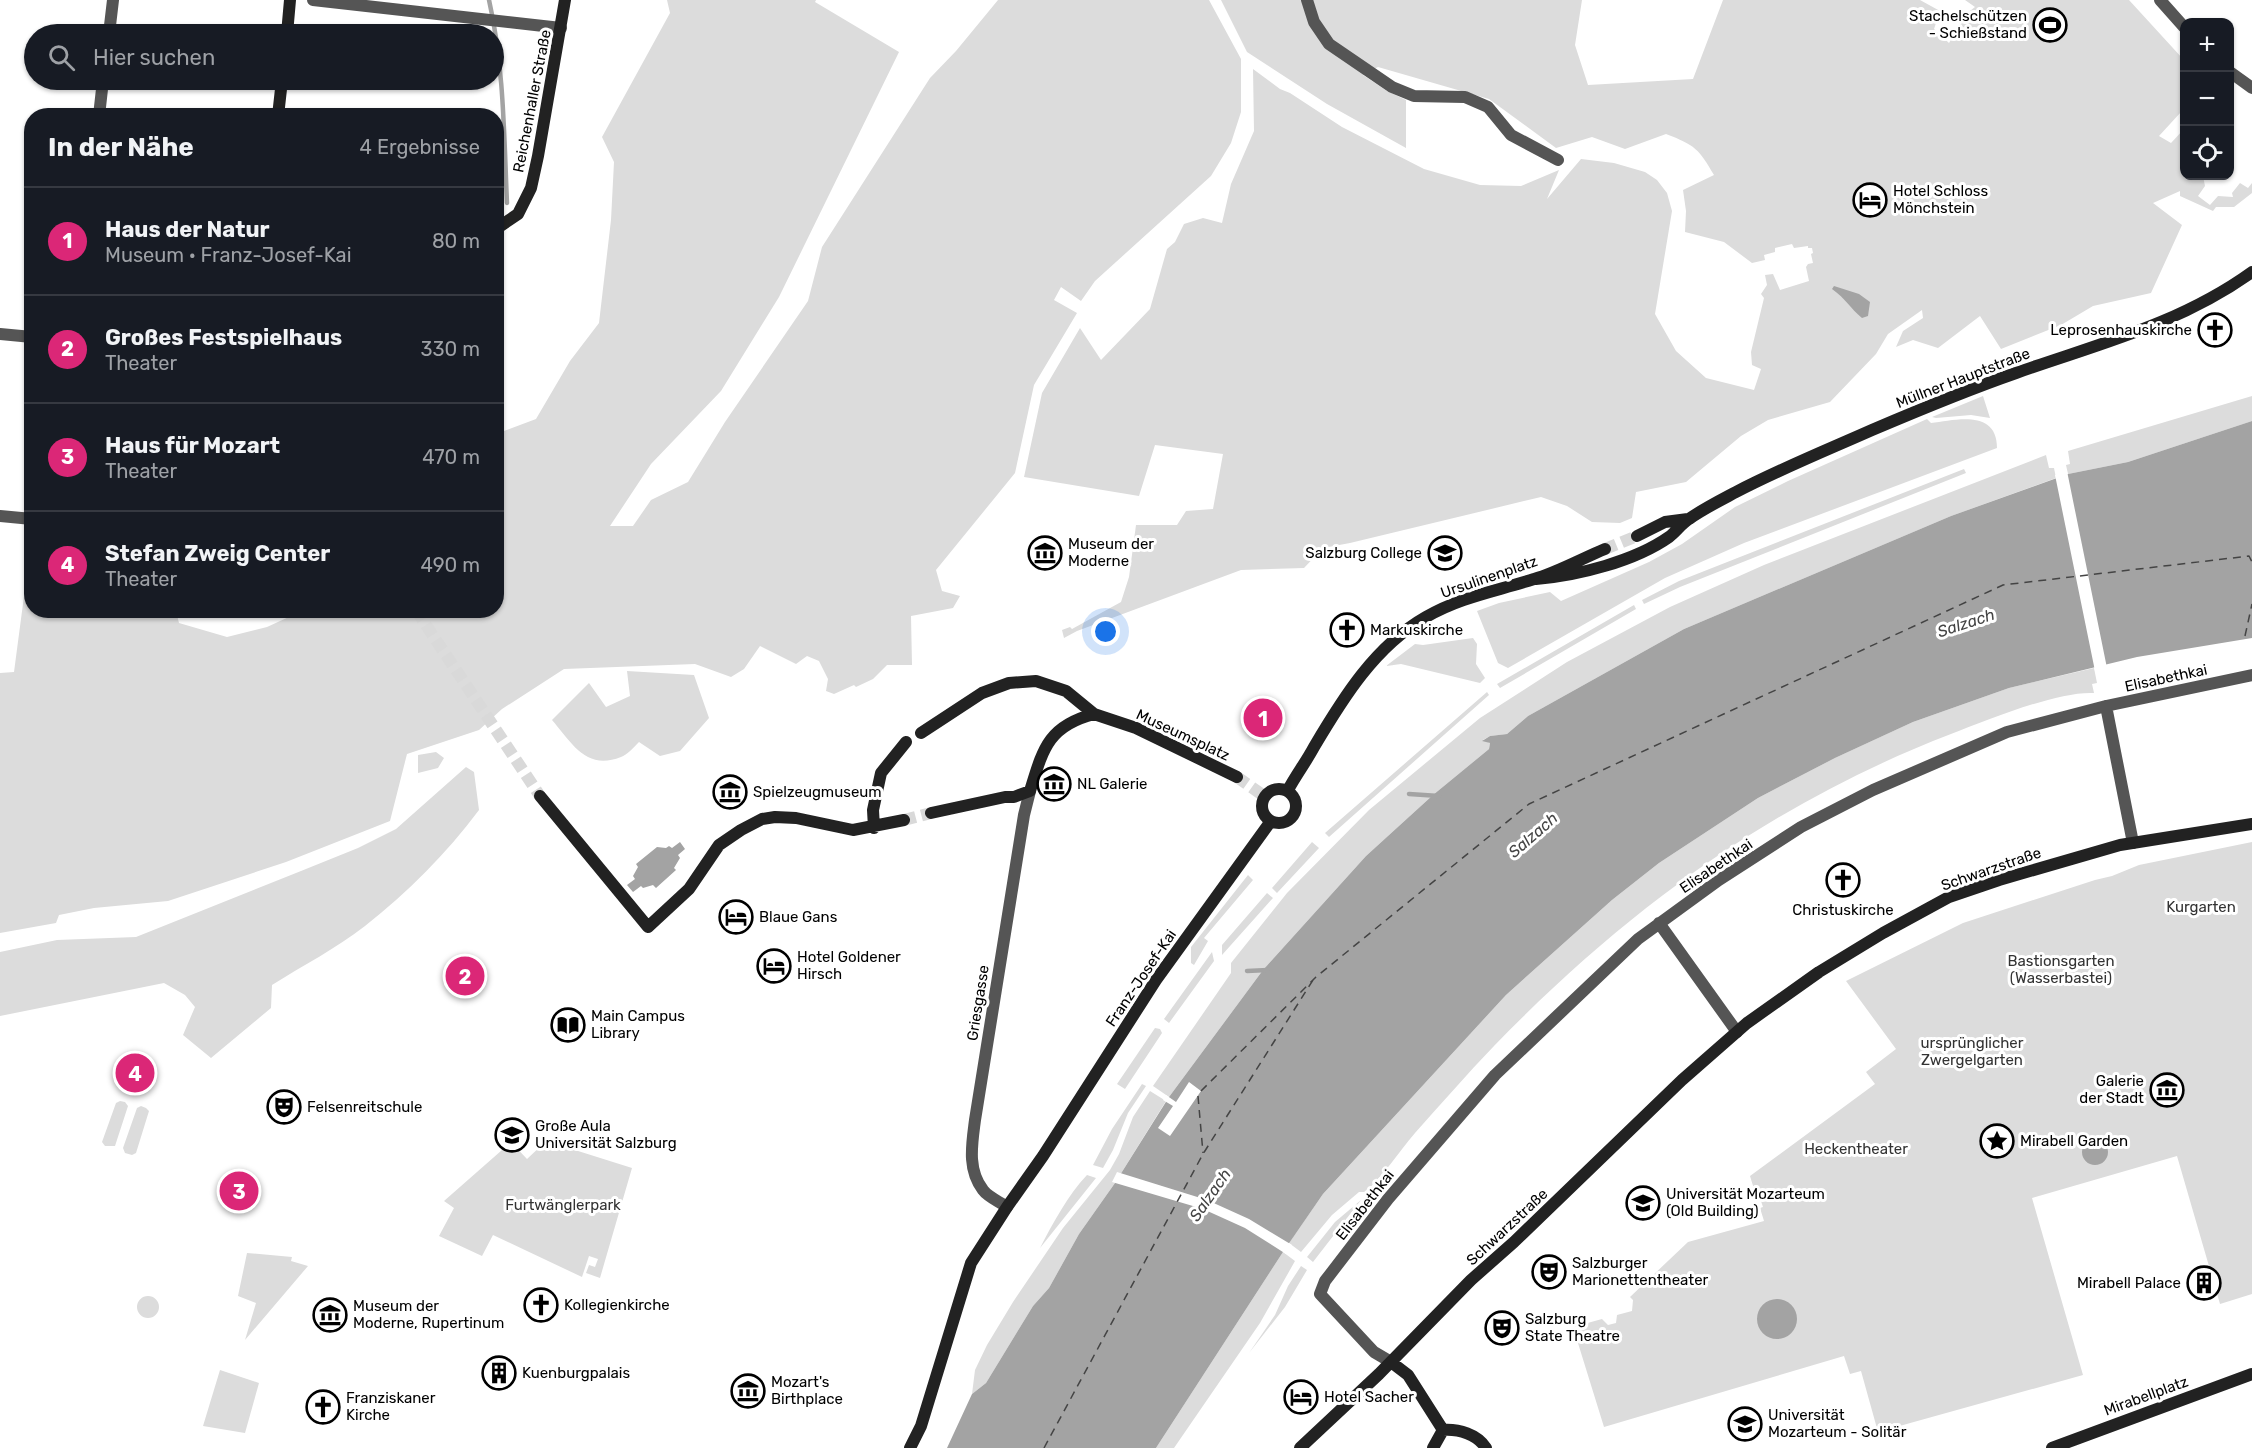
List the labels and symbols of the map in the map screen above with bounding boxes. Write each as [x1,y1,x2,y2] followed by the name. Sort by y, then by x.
[1909,7,2027,42] place label: Stachelschützen - Schießstand
[2032,7,2068,43] sports icon: Stachelschützen - Schießstand
[509,28,555,174] street label: Reichenhaller Straße
[1852,182,1888,218] hotel icon: Hotel Schloss Mönchstein
[1893,182,1988,217] place label: Hotel Schloss Mönchstein
[2197,312,2233,348] church icon: Leprosenhauskirche
[2050,321,2192,339] place label: Leprosenhauskirche
[1893,344,2033,412] street label: Müllner Hauptstraße
[1027,535,1063,571] museum icon: Museum der Moderne
[1068,535,1154,570] place label: Museum der Moderne
[1427,535,1463,571] school or university icon: Salzburg College
[1305,544,1422,562] place label: Salzburg College
[1438,552,1540,602] street label: Ursulinenplatz
[1935,605,1997,641] water label: Salzach
[1329,612,1365,648] church icon: Markuskirche
[1091,617,1120,646] your location
[1370,621,1463,639] place label: Markuskirche
[2123,660,2209,696] street label: Elisabethkai
[1244,696,1282,740] pin: 1
[1133,705,1233,765] street label: Museumsplatz
[1036,766,1072,802] museum icon: NL Galerie
[712,774,748,810] museum icon: Spielzeugmuseum
[1077,775,1147,793] place label: NL Galerie
[753,783,882,801] place label: Spielzeugmuseum
[1504,808,1562,862] water label: Salzach
[1676,835,1756,897] street label: Elisabethkai
[1939,843,2043,895] street label: Schwarzstraße
[1825,862,1861,898] church icon: Christuskirche
[2166,898,2236,916] park label: Kurgarten
[718,899,754,935] hotel icon: Blaue Gans
[1792,901,1894,919] place label: Christuskirche
[759,908,838,926] place label: Blaue Gans
[1102,926,1180,1030] street label: Franz-Josef-Kai
[756,948,792,984] hotel icon: Hotel Goldener Hirsch
[797,948,901,983] place label: Hotel Goldener Hirsch
[2007,952,2115,987] park label: Bastionsgarten (Wasserbastei)
[446,954,484,998] pin: 2
[963,964,993,1042] street label: Griesgasse
[550,1007,586,1043] library icon: Main Campus Library
[591,1007,685,1042] place label: Main Campus Library
[1921,1034,2024,1069] park label: ursprünglicher Zwergelgarten
[116,1050,154,1096] pin: 4
[2079,1072,2144,1107] place label: Galerie der Stadt
[2149,1072,2185,1108] museum icon: Galerie der Stadt
[266,1089,302,1125] theatre icon: Felsenreitschule
[307,1098,422,1116] place label: Felsenreitschule
[494,1117,530,1153] school or university icon: Große Aula Universität Salzburg
[535,1117,677,1152] place label: Große Aula Universität Salzburg
[1979,1123,2015,1159] place icon: Mirabell Garden
[2020,1132,2128,1150] place label: Mirabell Garden
[1804,1140,1908,1158] park label: Heckentheater
[1185,1165,1235,1225] water label: Salzach
[1332,1166,1398,1244] street label: Elisabethkai
[220,1168,258,1214] pin: 3
[1463,1185,1551,1269] street label: Schwarzstraße
[1625,1185,1661,1221] school or university icon: Universität Mozarteum (Old Building)
[1666,1185,1825,1220] place label: Universität Mozarteum (Old Building)
[505,1196,621,1214] park label: Furtwänglerpark
[1531,1254,1567,1290] theatre icon: Salzburger Marionettentheater
[1572,1254,1709,1289] place label: Salzburger Marionettentheater
[2186,1265,2222,1301] building icon: Mirabell Palace
[2077,1274,2181,1292] place label: Mirabell Palace
[523,1287,559,1323] church icon: Kollegienkirche
[564,1296,670,1314] place label: Kollegienkirche
[312,1297,348,1333] museum icon: Museum der Moderne, Rupertinum
[353,1297,504,1332] place label: Museum der Moderne, Rupertinum
[1484,1310,1520,1346] theatre icon: Salzburg State Theatre
[1525,1310,1620,1345] place label: Salzburg State Theatre
[481,1355,517,1391] building icon: Kuenburgpalais
[522,1364,630,1382] place label: Kuenburgpalais
[2101,1372,2191,1420] street label: Mirabellplatz
[730,1373,766,1409] museum icon: Mozart's Birthplace
[771,1373,843,1408] place label: Mozart's Birthplace
[1283,1379,1319,1415] hotel icon: Hotel Sacher
[1324,1388,1414,1406] place label: Hotel Sacher
[305,1389,341,1425] church icon: Franziskaner Kirche
[346,1389,436,1424] place label: Franziskaner Kirche
[1727,1406,1763,1442] school or university icon: Universität Mozarteum - Solitär
[1768,1406,1907,1441] place label: Universität Mozarteum - Solitär

